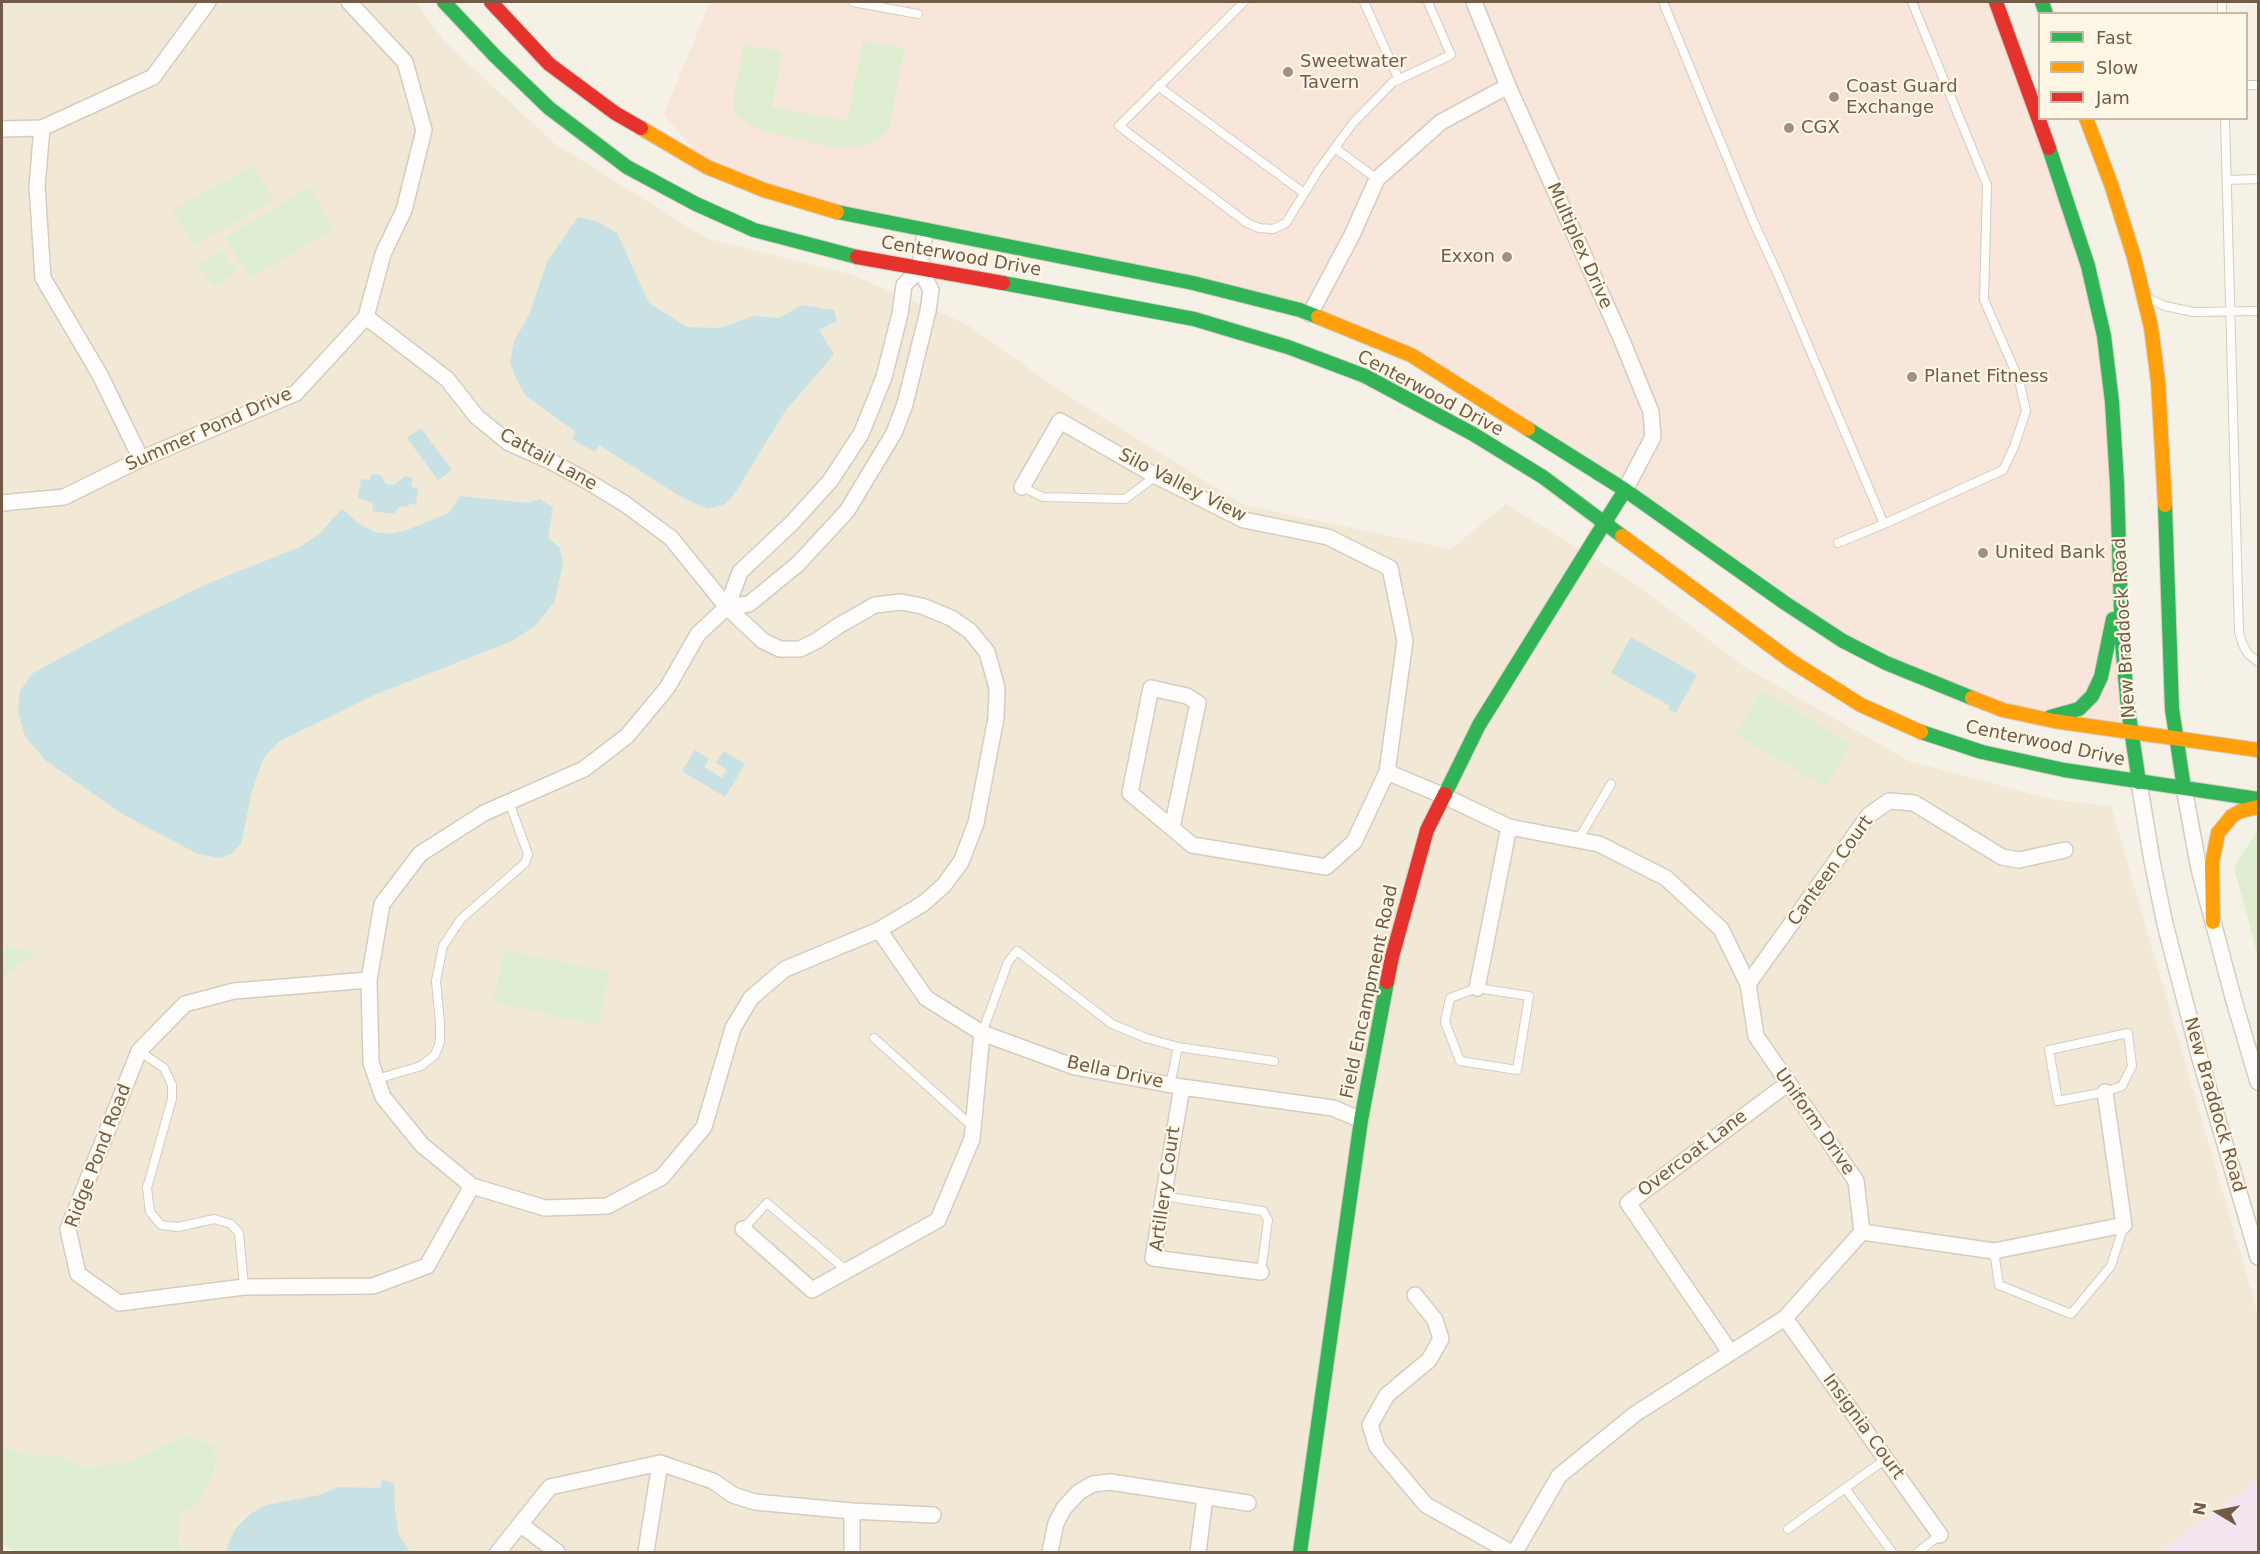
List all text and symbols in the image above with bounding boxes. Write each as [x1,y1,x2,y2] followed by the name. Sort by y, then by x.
[2038,12,2248,120] legend
[2096,27,2132,48] text: Fast
[1300,51,1407,94] place label: Sweetwater Tavern
[2096,57,2138,78] text: Slow
[1281,65,1295,79] marker: Sweetwater Tavern
[1846,76,1958,118] place label: Coast Guard Exchange
[2096,87,2130,108] text: Jam
[1827,90,1841,104] marker: Coast Guard Exchange
[1801,117,1840,139] place label: CGX
[1782,121,1796,135] marker: CGX
[1542,180,1616,312] street label: Multiplex Drive
[879,232,1043,282] street label: Centerwood Drive
[1440,246,1495,268] place label: Exxon
[1500,250,1514,264] marker: Exxon
[1353,346,1507,442] street label: Centerwood Drive
[1924,366,2048,388] place label: Planet Fitness
[1905,370,1919,384] marker: Planet Fitness
[122,384,296,476] street label: Summer Pond Drive
[496,424,600,496] street label: Cattail Lane
[1115,445,1249,527] street label: Silo Valley View
[2109,537,2141,719] street label: New Braddock Road
[1995,542,2105,564] place label: United Bank
[1976,546,1990,560] marker: United Bank
[1963,717,2127,771] street label: Centerwood Drive
[1784,812,1878,930] street label: Canteen Court
[1337,883,1403,1101] street label: Field Encampment Road
[2179,1015,2249,1195] street label: New Braddock Road
[1065,1052,1165,1094] street label: Bella Drive
[1769,1065,1859,1179] street label: Uniform Drive
[62,1081,136,1231] street label: Ridge Pond Road
[1634,1106,1752,1202] street label: Overcoat Lane
[1147,1125,1185,1253] street label: Artillery Court
[1817,1370,1909,1484] street label: Insignia Court
[2188,1482,2248,1542] north arrow
[2189,1501,2210,1517] text: N

